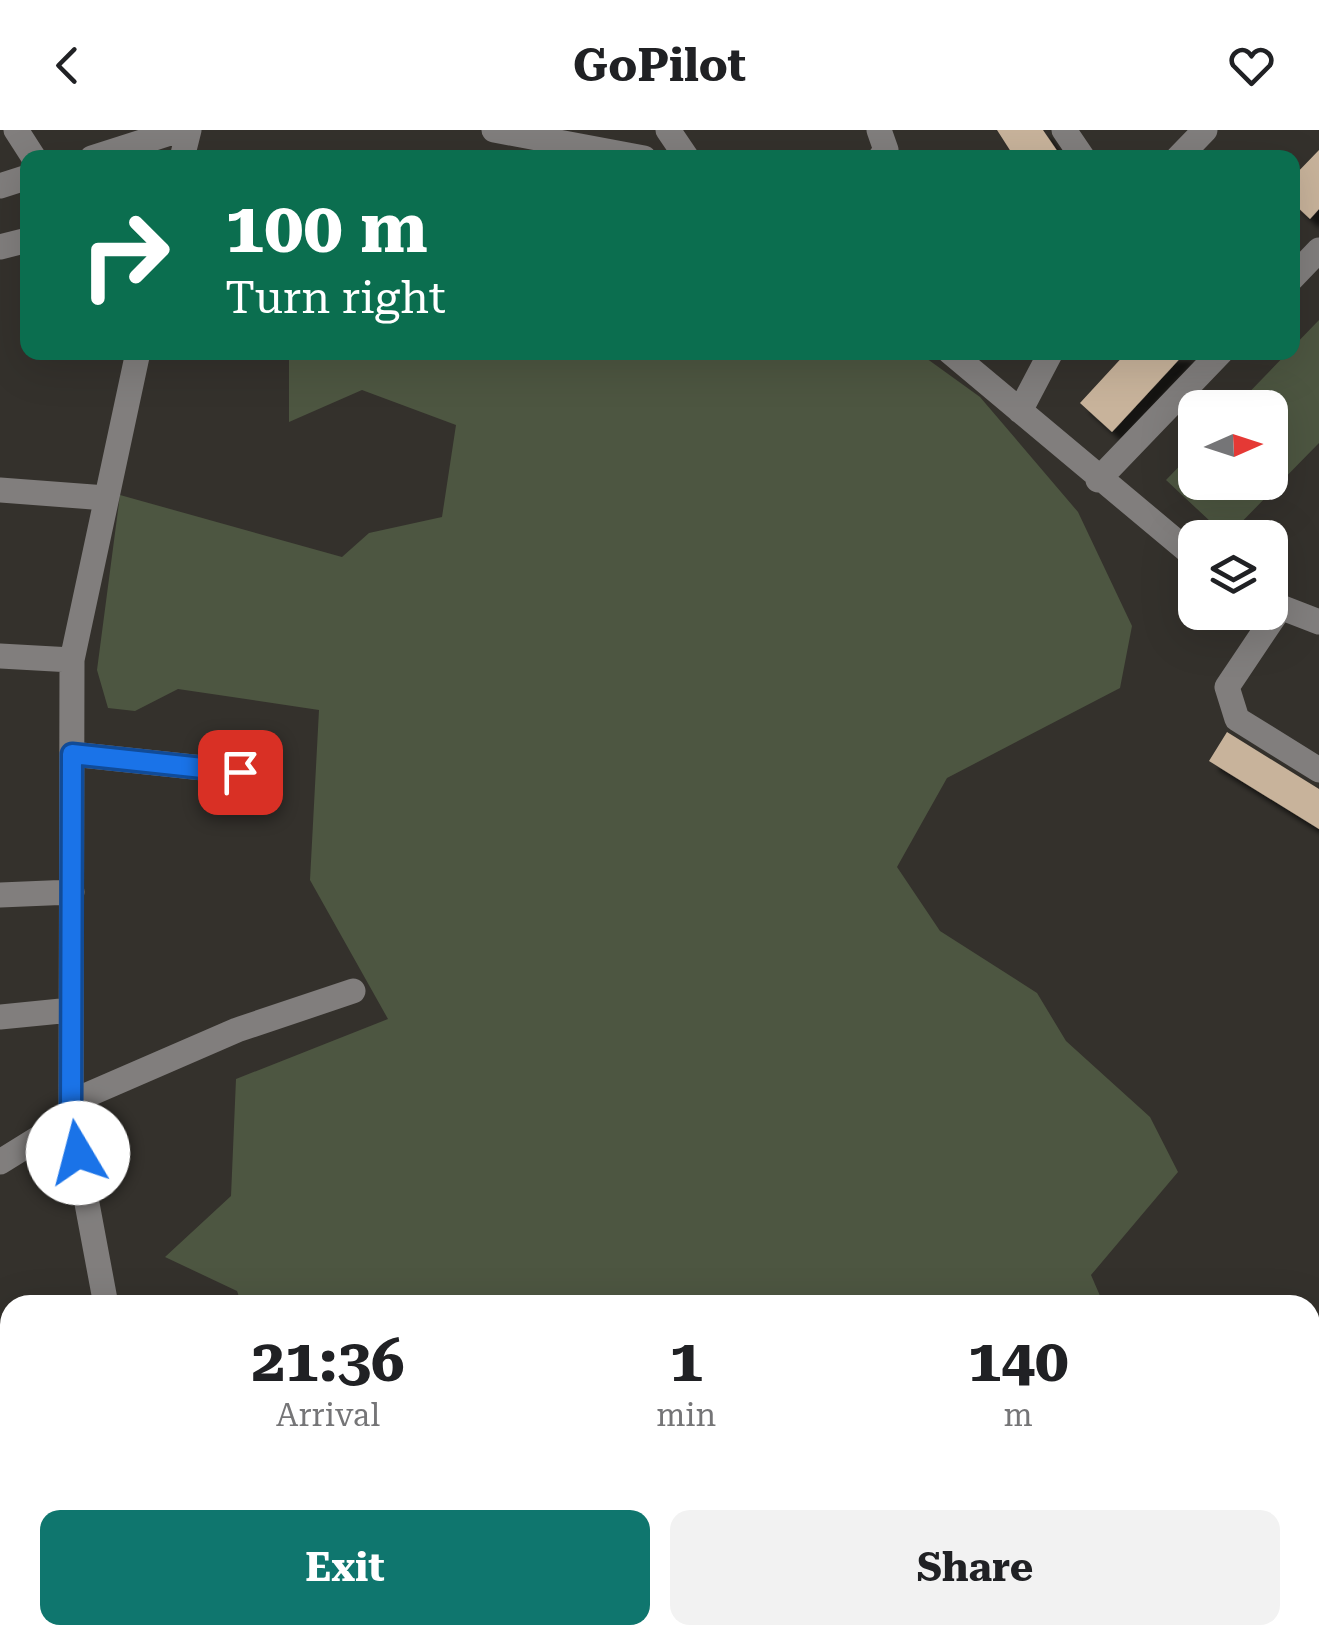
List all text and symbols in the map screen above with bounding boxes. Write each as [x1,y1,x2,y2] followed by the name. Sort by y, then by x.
[40,38,95,93] icon: back
[1224,38,1279,93] icon: heart
[573,39,746,92] text: GoPilot
[225,187,428,269] text: 100 m
[60,190,190,320] icon: right
[225,271,446,324] text: Turn right
[1178,390,1288,500] north arrow
[1178,390,1288,630] map controls
[1178,520,1288,630] button: layers
[198,730,283,815] pin
[213,745,268,800] icon: arrive
[26,1101,130,1205] position arrow
[251,1325,405,1396] text: 21:36
[669,1325,703,1396] text: 1
[968,1325,1069,1396] text: 140
[276,1396,380,1434] text: Arrival
[656,1396,716,1434] text: min
[1004,1396,1033,1434] text: m
[40,1510,650,1625] button: Exit
[670,1510,1280,1625] button: Share

